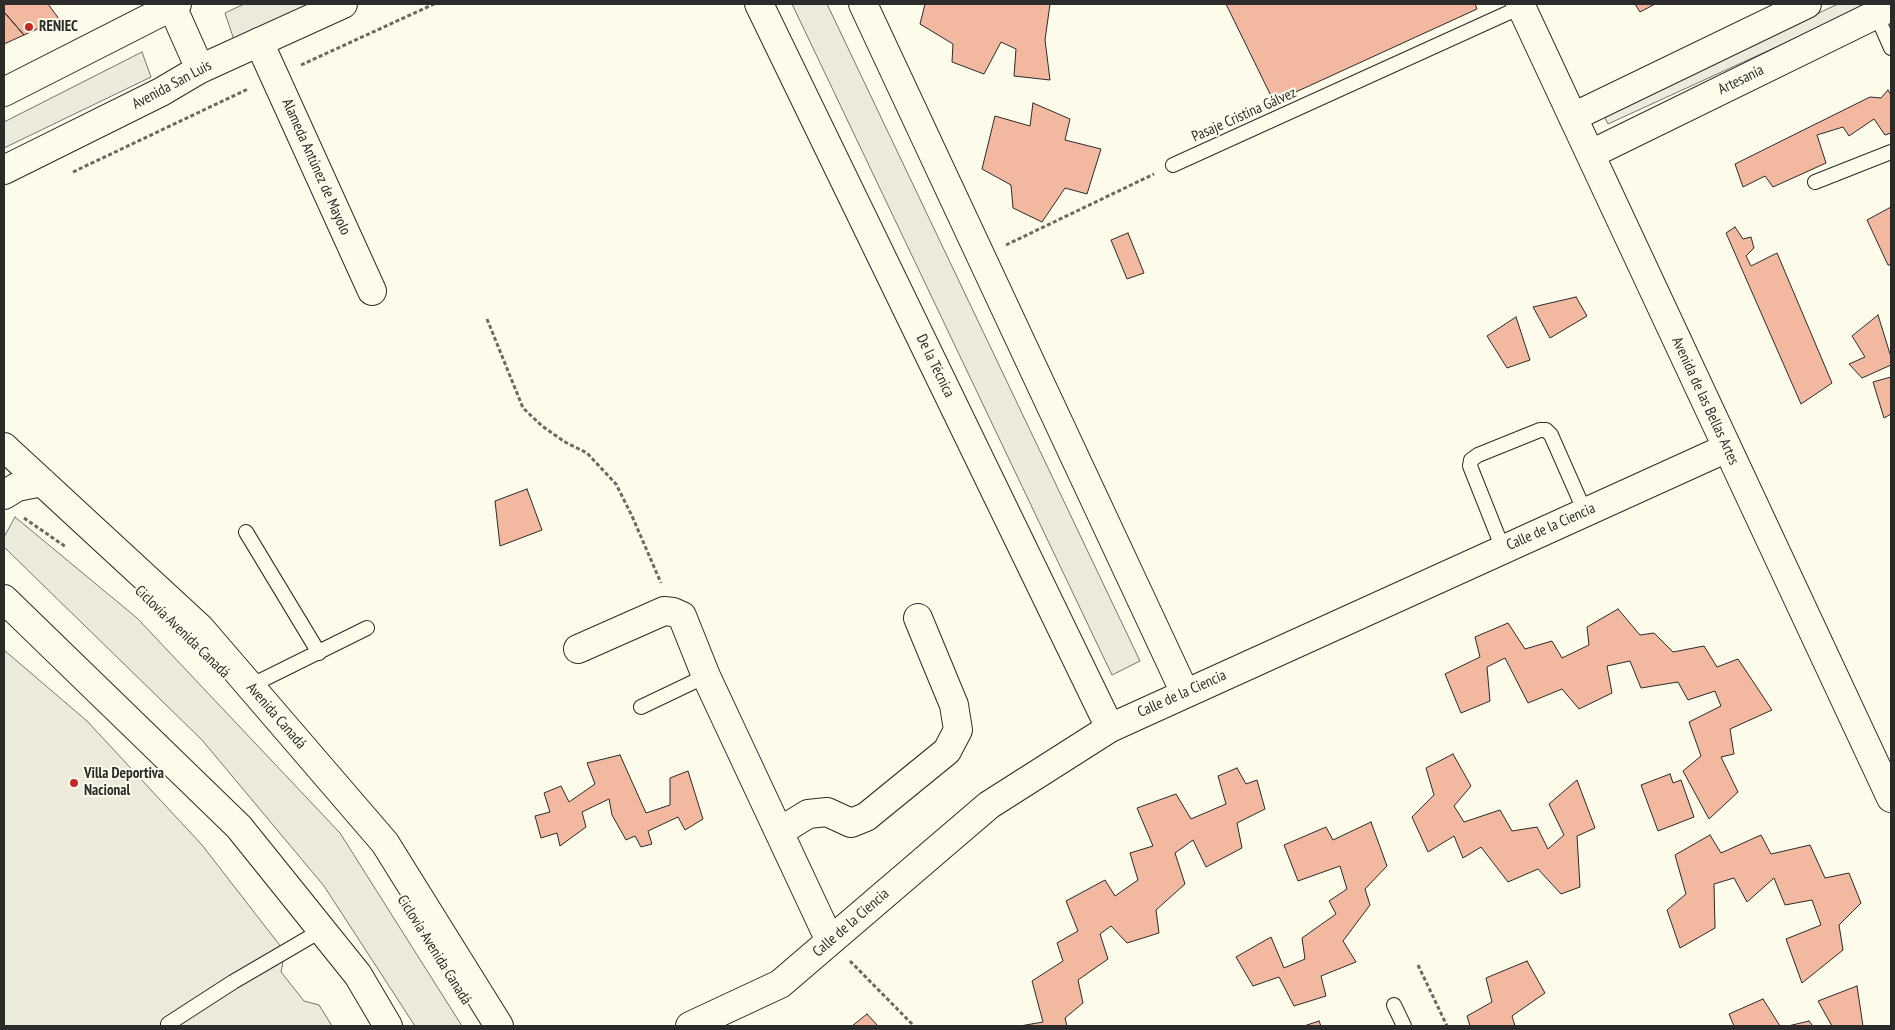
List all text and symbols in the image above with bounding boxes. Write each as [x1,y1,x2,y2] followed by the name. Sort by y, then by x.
[39,18,78,36] place label: RENIEC
[23,21,35,33] marker: RENIEC
[129,57,215,113] street label: Avenida San Luis
[1715,61,1767,99] street label: Artesanía
[1189,84,1299,146] street label: Pasaje Cristina Gálvez
[278,96,354,238] street label: Alameda Antúnez de Mayolo
[912,332,958,400] street label: De la Técnica
[1667,334,1743,468] street label: Avenida de las Bellas Artes
[1504,499,1598,555] street label: Calle de la Ciencia
[131,582,233,682] street label: Ciclovía Avenida Canadá
[1135,666,1229,722] street label: Calle de la Ciencia
[242,679,310,753] street label: Avenida Canadá
[84,765,164,800] place label: Villa Deportiva Nacional
[68,777,80,789] marker: Villa Deportiva Nacional
[809,885,893,961] street label: Calle de la Ciencia
[393,892,475,1008] street label: Ciclovía Avenida Canadá

